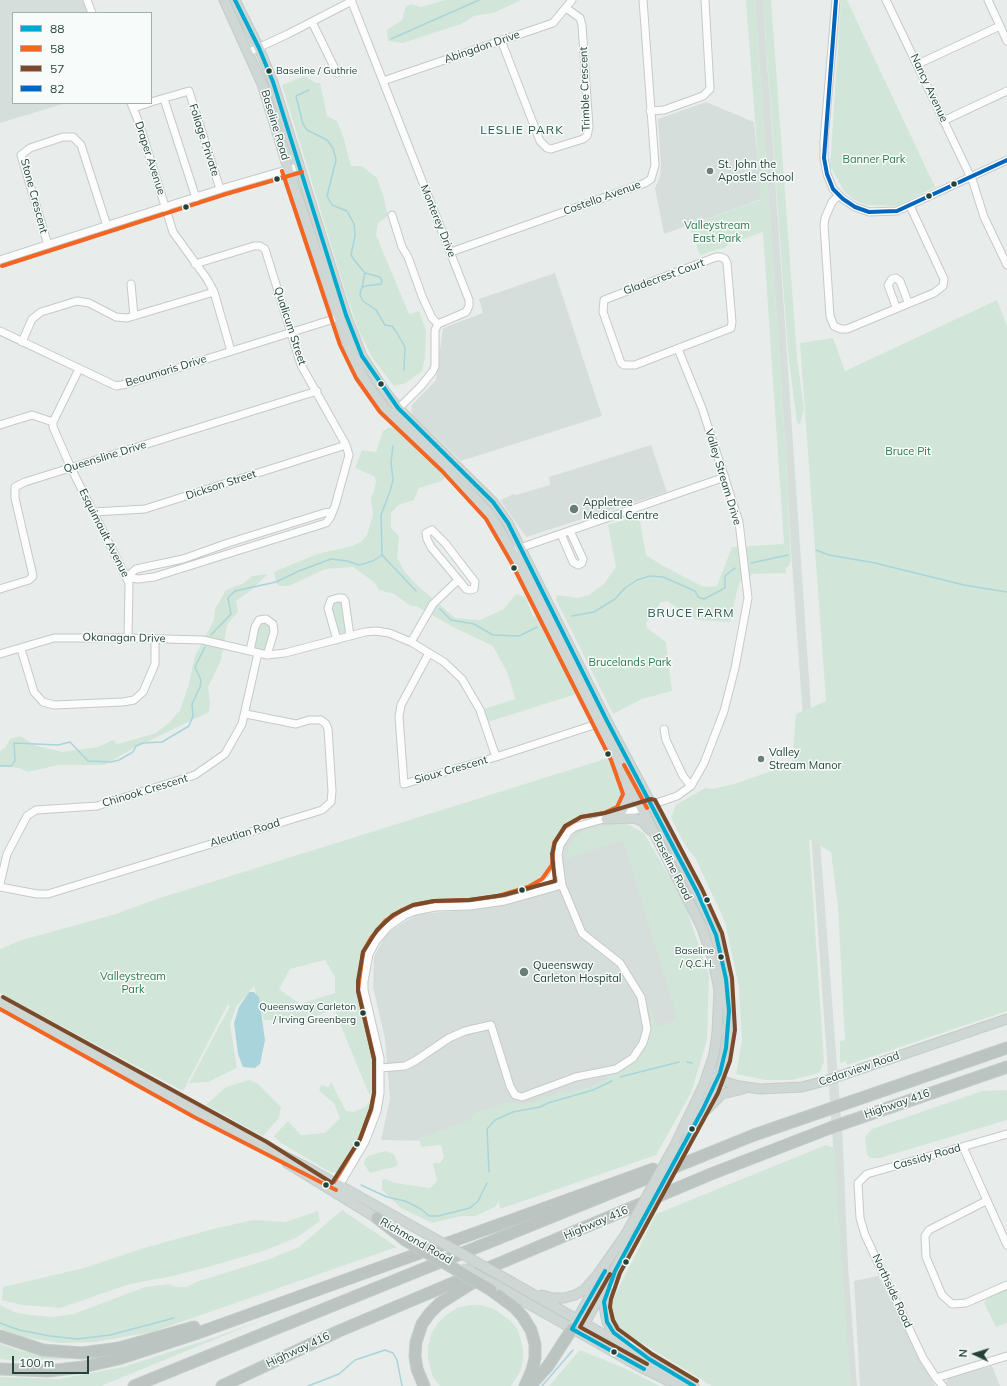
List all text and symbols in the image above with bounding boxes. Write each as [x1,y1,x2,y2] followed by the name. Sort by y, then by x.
[12,12,152,104] legend
[50,21,64,36] text: 88
[442,28,522,66] street label: Abingdon Drive
[50,41,64,56] text: 58
[577,46,593,132] street label: Trimble Crescent
[907,52,951,124] street label: Nancy Avenue
[50,61,64,76] text: 57
[276,65,357,77] place label: Baseline / Guthrie
[264,66,274,76] marker: Baseline / Guthrie
[50,81,64,96] text: 82
[258,88,292,162] street label: Baseline Road
[186,102,222,178] street label: Foliage Private
[132,120,168,196] street label: Draper Avenue
[480,123,564,137] district label: LESLIE PARK
[843,153,905,167] park label: Banner Park
[18,157,50,235] street label: Stone Crescent
[718,158,794,184] place label: St. John the Apostle School
[705,166,715,176] marker: St. John the Apostle School
[272,174,282,184] unlabelled marker
[562,178,642,218] street label: Costello Avenue
[949,179,959,189] unlabelled marker
[417,183,459,259] street label: Monterey Drive
[924,191,934,201] unlabelled marker
[181,202,191,212] unlabelled marker
[684,219,750,245] park label: Valleystream East Park
[622,256,706,298] street label: Gladecrest Court
[271,285,309,367] street label: Qualicum Street
[124,352,208,390] street label: Beaumaris Drive
[376,379,386,389] unlabelled marker
[702,427,744,527] street label: Valley Stream Drive
[62,438,148,476] street label: Queensline Drive
[885,445,931,459] park label: Bruce Pit
[184,467,258,503] street label: Dickson Street
[76,486,132,580] street label: Esquimault Avenue
[583,496,658,522] place label: Appletree Medical Centre
[568,503,580,515] marker: Appletree Medical Centre
[509,563,519,573] unlabelled marker
[647,606,735,620] district label: BRUCE FARM
[82,631,166,645] street label: Okanagan Drive
[589,656,671,670] park label: Brucelands Park
[769,746,841,772] place label: Valley Stream Manor
[603,749,613,759] unlabelled marker
[413,753,489,787] street label: Sioux Crescent
[756,754,766,764] marker: Valley Stream Manor
[101,772,189,810] street label: Chinook Crescent
[208,816,282,850] street label: Aleutian Road
[650,831,694,903] street label: Baseline Road
[517,885,527,895] unlabelled marker
[702,895,712,905] unlabelled marker
[675,945,714,968] place label: Baseline / Q.C.H.
[716,952,726,962] marker: Baseline / Q.C.H.
[533,959,621,985] place label: Queensway Carleton Hospital
[518,966,530,978] marker: Queensway Carleton Hospital
[100,970,166,996] park label: Valleystream Park
[259,1001,356,1024] place label: Queensway Carleton / Irving Greenberg
[358,1008,368,1018] marker: Queensway Carleton / Irving Greenberg
[817,1049,901,1089] street label: Cedarview Road
[862,1087,932,1121] street label: Highway 416
[687,1124,697,1134] unlabelled marker
[352,1139,362,1149] unlabelled marker
[892,1141,962,1173] street label: Cassidy Road
[321,1180,331,1190] unlabelled marker
[562,1204,630,1242] street label: Highway 416
[378,1215,454,1267] street label: Richmond Road
[869,1252,915,1330] street label: Northside Road
[621,1257,631,1267] unlabelled marker
[264,1330,332,1370] street label: Highway 416
[955,1334,995,1374] north arrow
[609,1347,619,1357] unlabelled marker
[14,1348,91,1374] scale bar
[956,1349,970,1358] text: N
[19,1355,54,1370] text: 100 m

